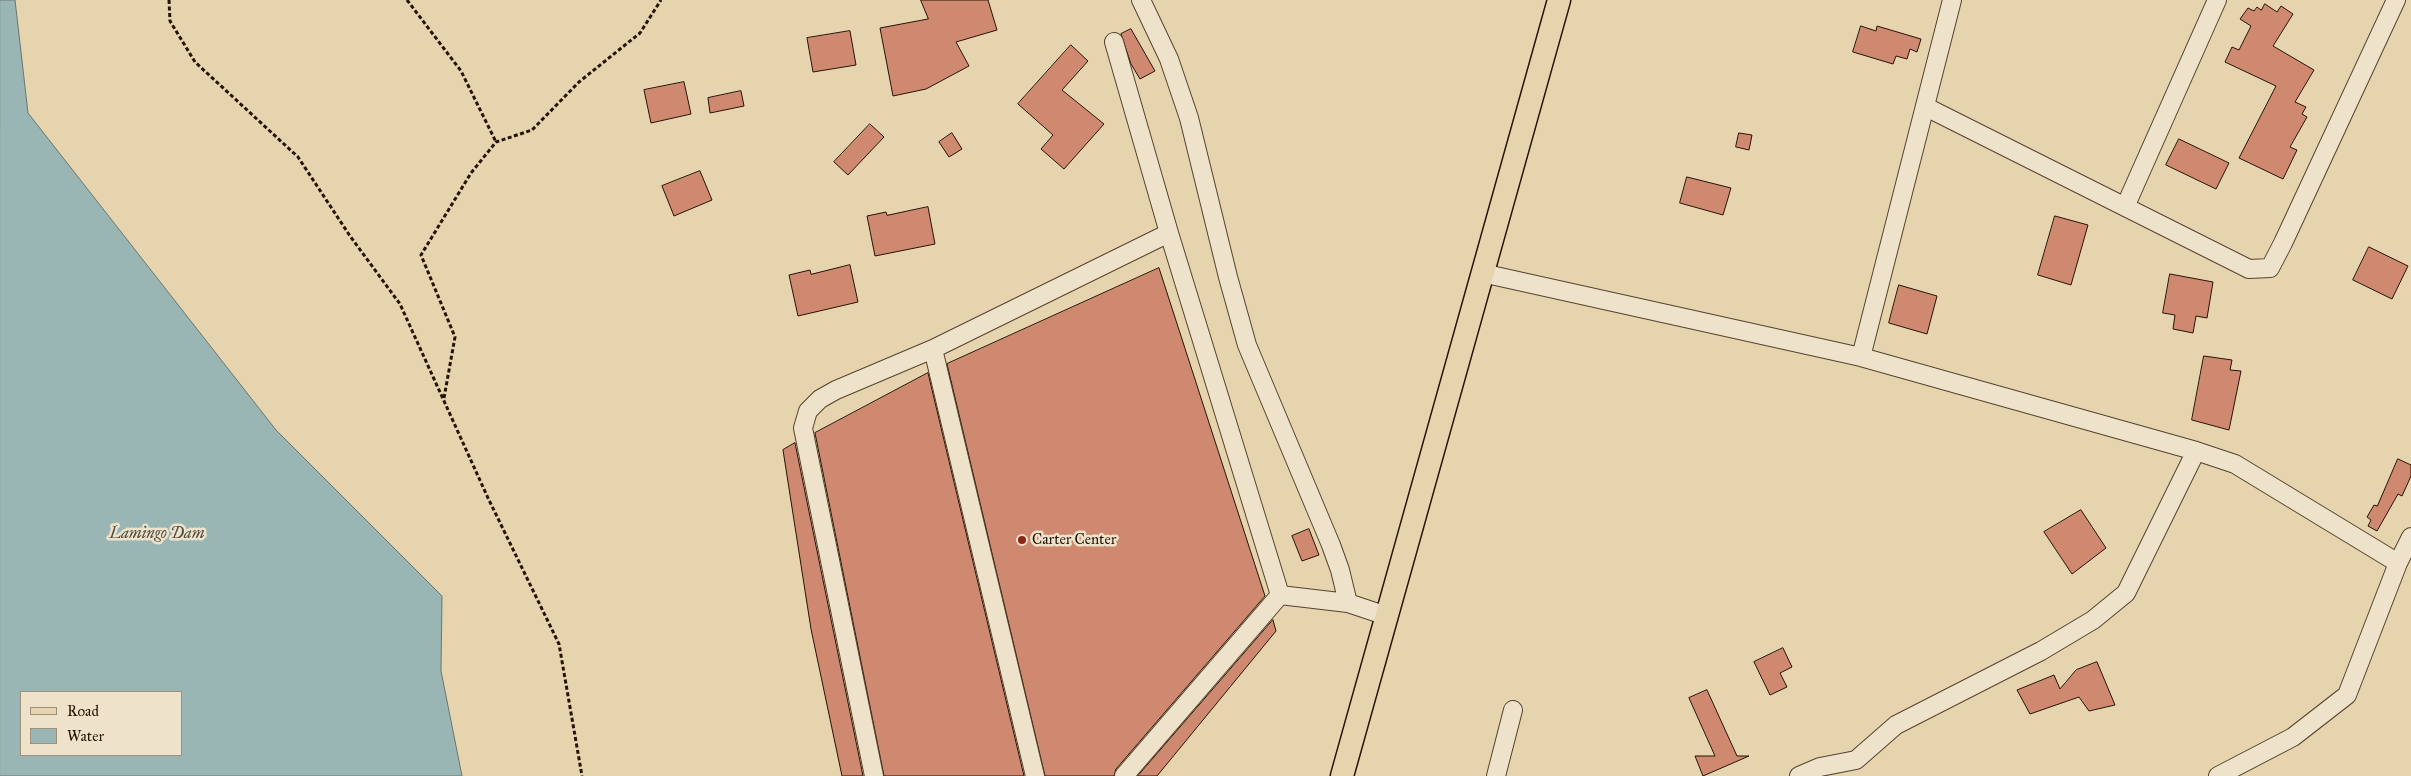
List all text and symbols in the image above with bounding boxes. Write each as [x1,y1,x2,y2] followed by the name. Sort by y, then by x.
[109,524,205,544] water label: Lamingo Dam
[1032,531,1116,549] place label: Carter Center
[1016,534,1028,546] marker: Carter Center
[20,691,182,756] legend
[67,702,99,720] text: Road
[67,727,104,745] text: Water

